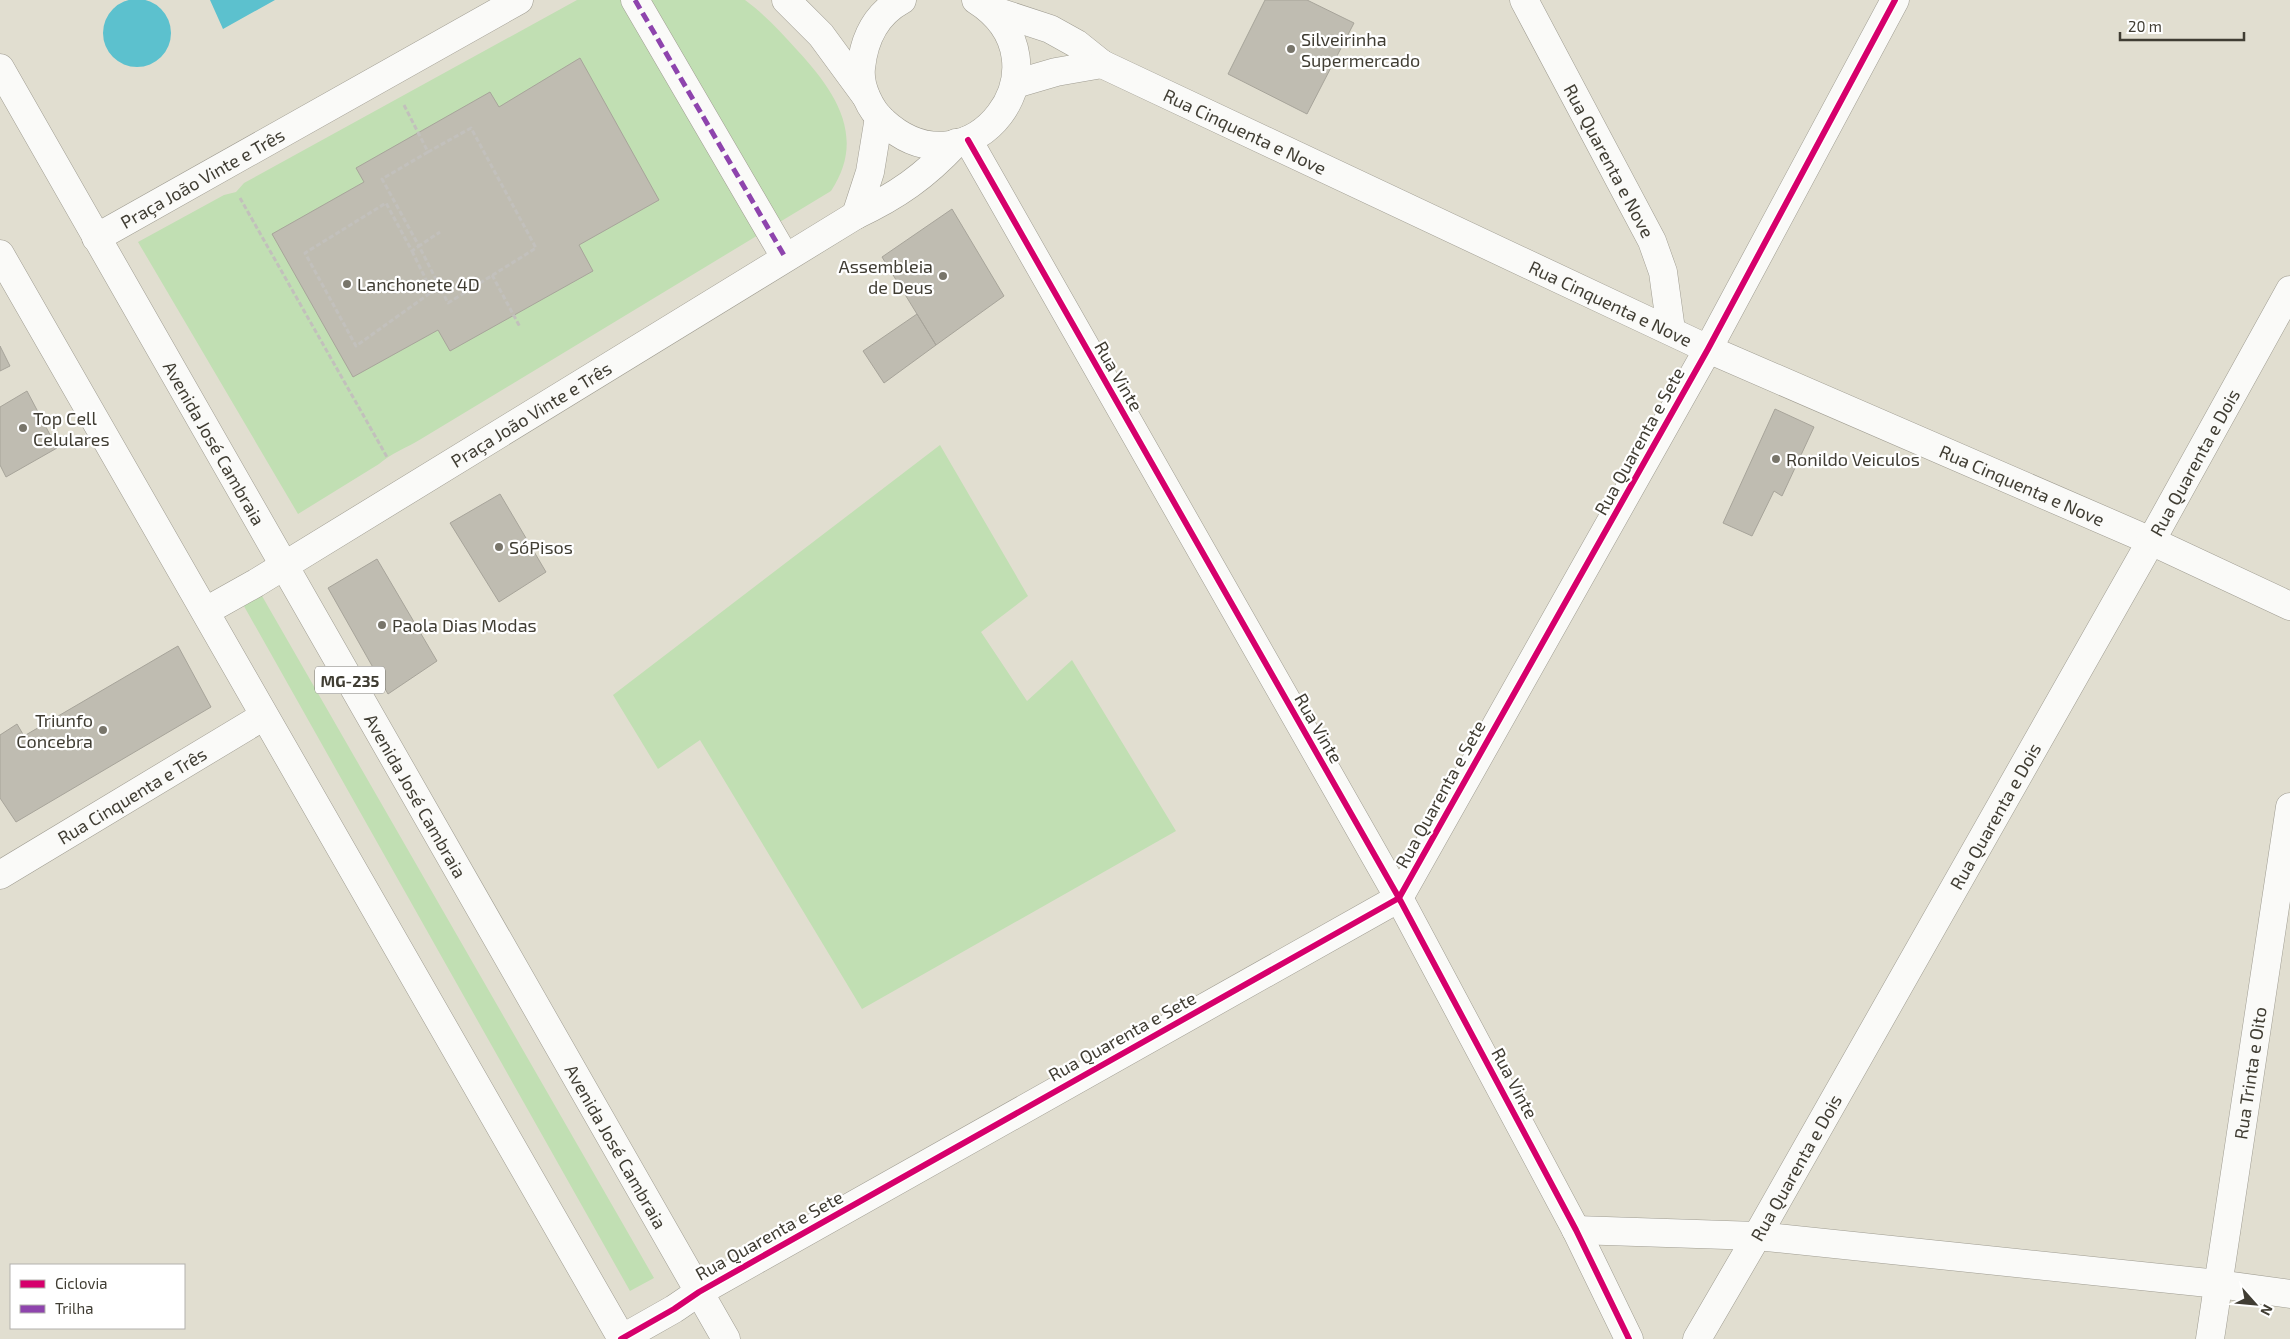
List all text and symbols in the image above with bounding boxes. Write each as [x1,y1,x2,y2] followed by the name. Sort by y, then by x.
[2120,10,2244,42] scale bar
[2128,17,2162,35] text: 20 m
[1301,28,1420,71] place label: Silveirinha Supermercado
[1285,43,1297,55] marker: Silveirinha Supermercado
[1560,80,1659,241] street label: Rua Quarenta e Nove
[1160,84,1330,179] street label: Rua Cinquenta e Nove
[117,123,288,233] street label: Praça João Vinte e Três
[838,255,933,298] place label: Assembleia de Deus
[1526,255,1696,351] street label: Rua Cinquenta e Nove
[937,270,949,282] marker: Assembleia de Deus
[357,273,480,295] place label: Lanchonete 4D
[341,278,353,290] marker: Lanchonete 4D
[1090,337,1148,415] street label: Rua Vinte
[159,357,270,529] street label: Avenida José Cambraia
[447,357,615,472] street label: Praça João Vinte e Três
[1589,363,1689,519] street label: Rua Quarenta e Sete
[2145,385,2244,540] street label: Rua Quarenta e Dois
[33,407,110,450] place label: Top Cell Celulares
[17,422,29,434] marker: Top Cell Celulares
[1936,440,2108,531] street label: Rua Cinquenta e Nove
[1786,448,1920,470] place label: Ronildo Veiculos
[1770,453,1782,465] marker: Ronildo Veiculos
[509,536,573,558] place label: SóPisos
[493,541,505,553] marker: SóPisos
[392,614,537,636] place label: Paola Dias Modas
[376,619,388,631] marker: Paola Dias Modas
[315,666,385,694] road number: MG-235
[1290,689,1348,767] street label: Rua Vinte
[16,709,93,752] place label: Triunfo Concebra
[360,710,471,882] street label: Avenida José Cambraia
[1390,716,1490,872] street label: Rua Quarenta e Sete
[97,724,109,736] marker: Triunfo Concebra
[1945,739,2045,893] street label: Rua Quarenta e Dois
[54,742,210,849] street label: Rua Cinquenta e Três
[1044,986,1200,1086] street label: Rua Quarenta e Sete
[2229,1005,2271,1141] street label: Rua Trinta e Oito
[1487,1044,1543,1122] street label: Rua Vinte
[560,1060,672,1233] street label: Avenida José Cambraia
[1746,1090,1846,1245] street label: Rua Quarenta e Dois
[691,1185,847,1285] street label: Rua Quarenta e Sete
[10,1264,185,1329] legend
[55,1274,107,1292] text: Ciclovia
[2230,1279,2280,1329] north arrow
[55,1299,93,1317] text: Trilha
[2257,1302,2277,1318] text: N

